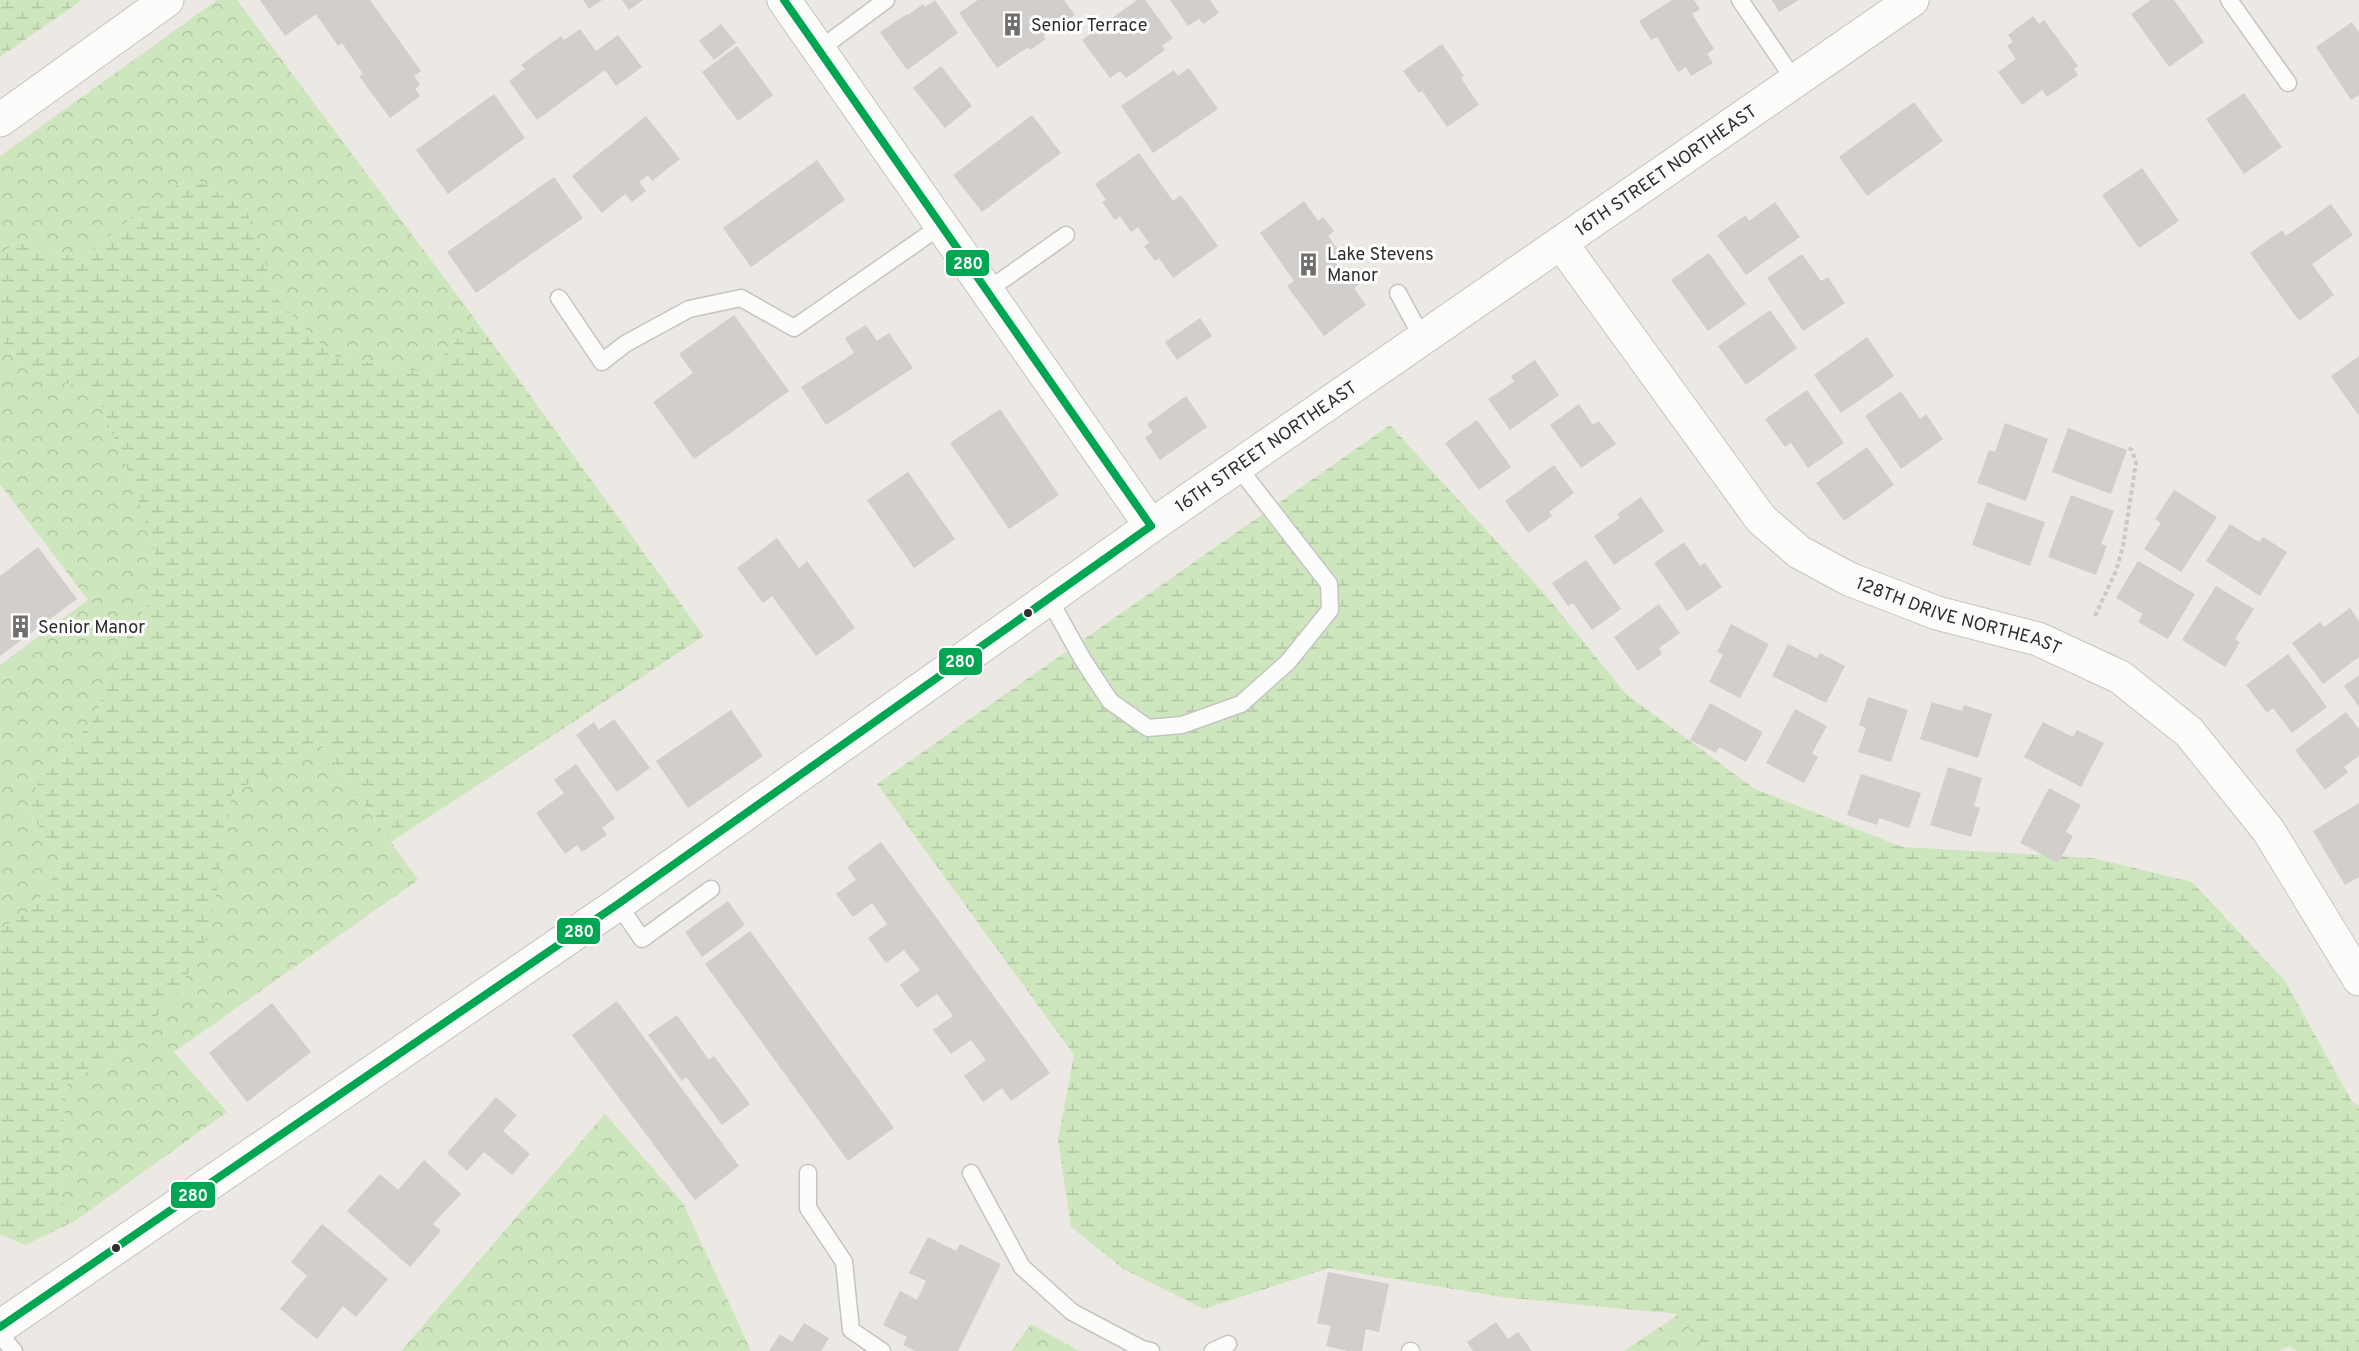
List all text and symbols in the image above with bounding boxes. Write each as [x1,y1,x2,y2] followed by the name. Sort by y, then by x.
[1000,12,1026,38] building icon: Senior Terrace
[1031,15,1147,38] place label: Senior Terrace
[1571,101,1762,242] street label: 16TH STREET NORTHEAST
[1327,244,1434,288] place label: Lake Stevens Manor
[945,249,990,277] line badge: 280
[1296,251,1322,277] building icon: Lake Stevens Manor
[953,255,983,275] text: 280
[1171,377,1362,519] street label: 16TH STREET NORTHEAST
[1852,573,2065,661] street label: 128TH DRIVE NORTHEAST
[1022,607,1034,619] unlabelled marker
[7,614,33,640] building icon: Senior Manor
[38,617,145,640] place label: Senior Manor
[938,647,983,676] line badge: 280
[945,653,975,673] text: 280
[556,917,601,945] line badge: 280
[564,923,594,943] text: 280
[170,1181,216,1209] line badge: 280
[178,1187,208,1207] text: 280
[110,1242,122,1254] unlabelled marker

